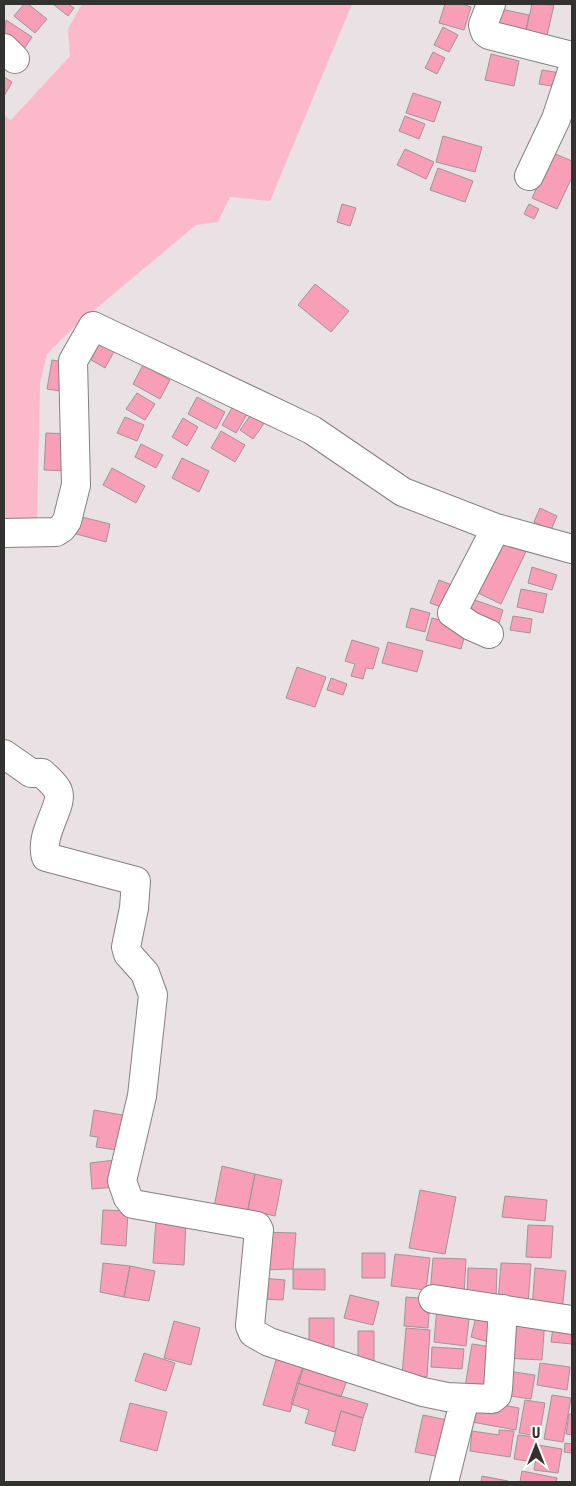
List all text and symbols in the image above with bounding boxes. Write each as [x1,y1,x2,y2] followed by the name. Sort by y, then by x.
[511,1421,561,1471] north arrow
[532,1425,540,1441] text: U

